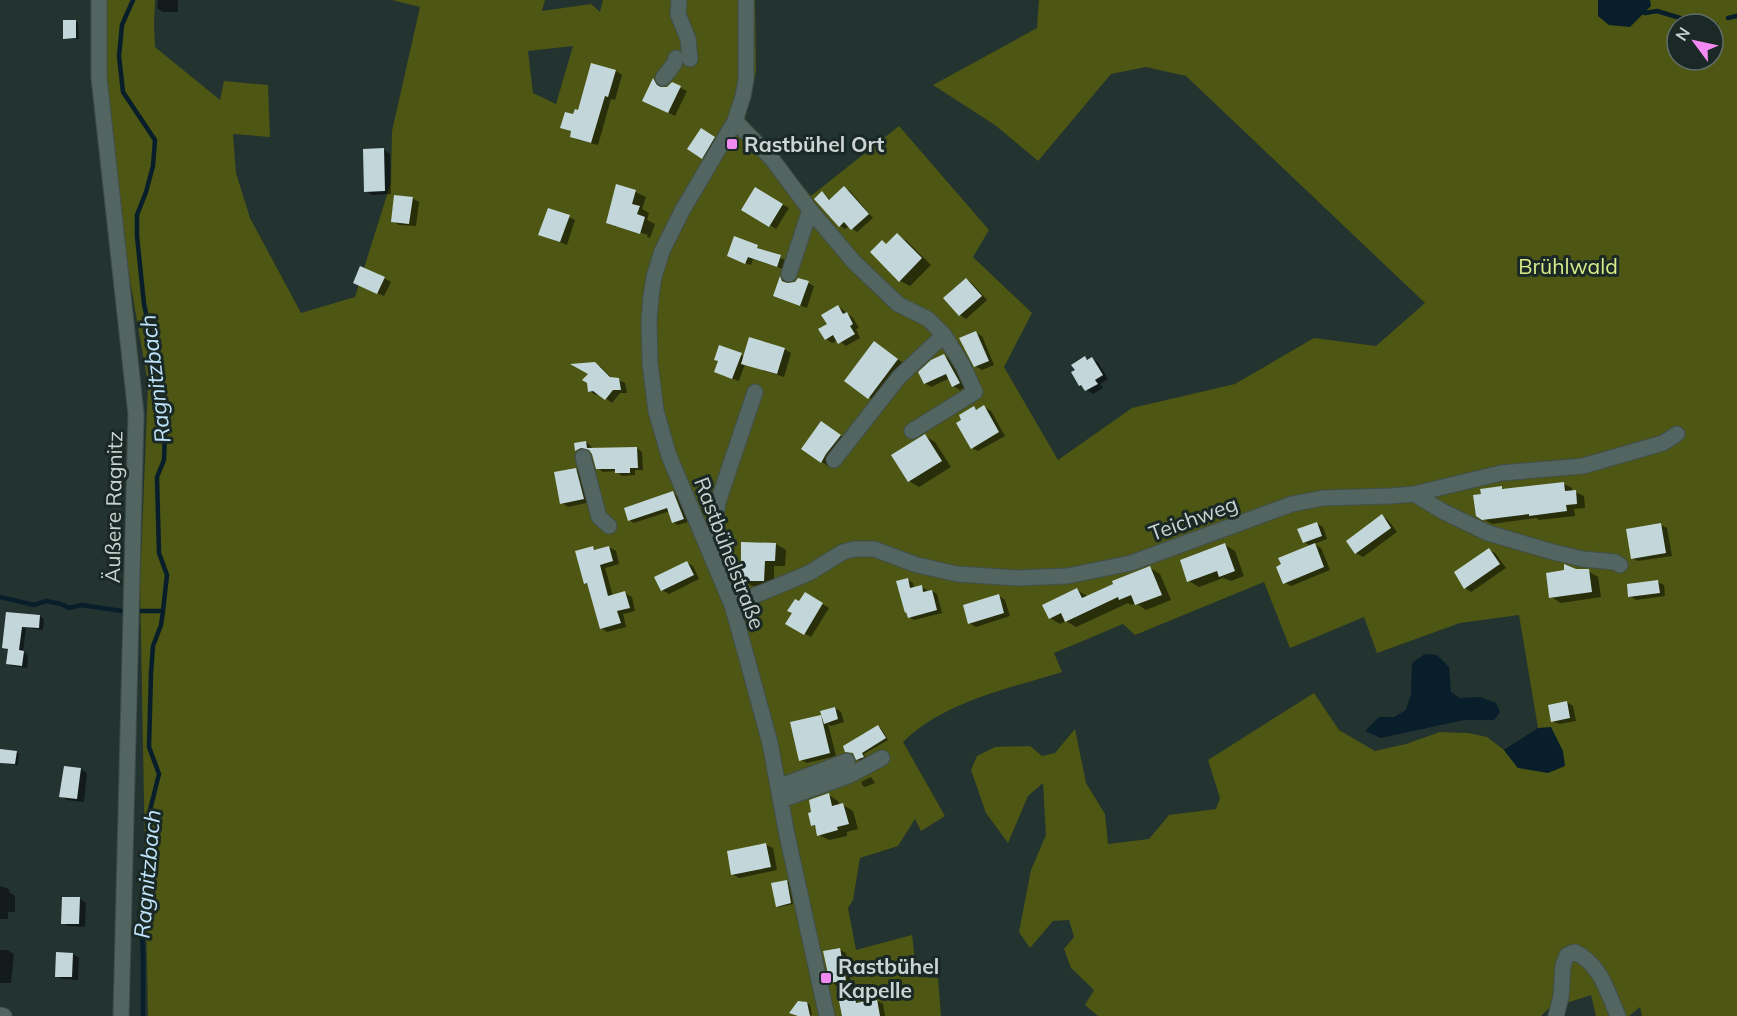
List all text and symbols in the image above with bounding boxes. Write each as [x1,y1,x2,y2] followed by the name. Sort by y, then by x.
[1665,12,1725,72] north arrow
[1671,23,1694,44] text: N
[744,131,884,157] place label: Rastbühel Ort
[725,137,739,151] marker: Rastbühel Ort
[1518,253,1618,279] park label: Brühlwald
[133,313,177,445] water label: Ragnitzbach
[99,431,127,583] street label: Äußere Ragnitz
[689,473,771,633] street label: Rastbühelstraße
[1145,490,1241,546] street label: Teichweg
[127,808,167,940] water label: Ragnitzbach
[838,953,939,1003] place label: Rastbühel Kapelle
[819,971,833,985] marker: Rastbühel Kapelle

